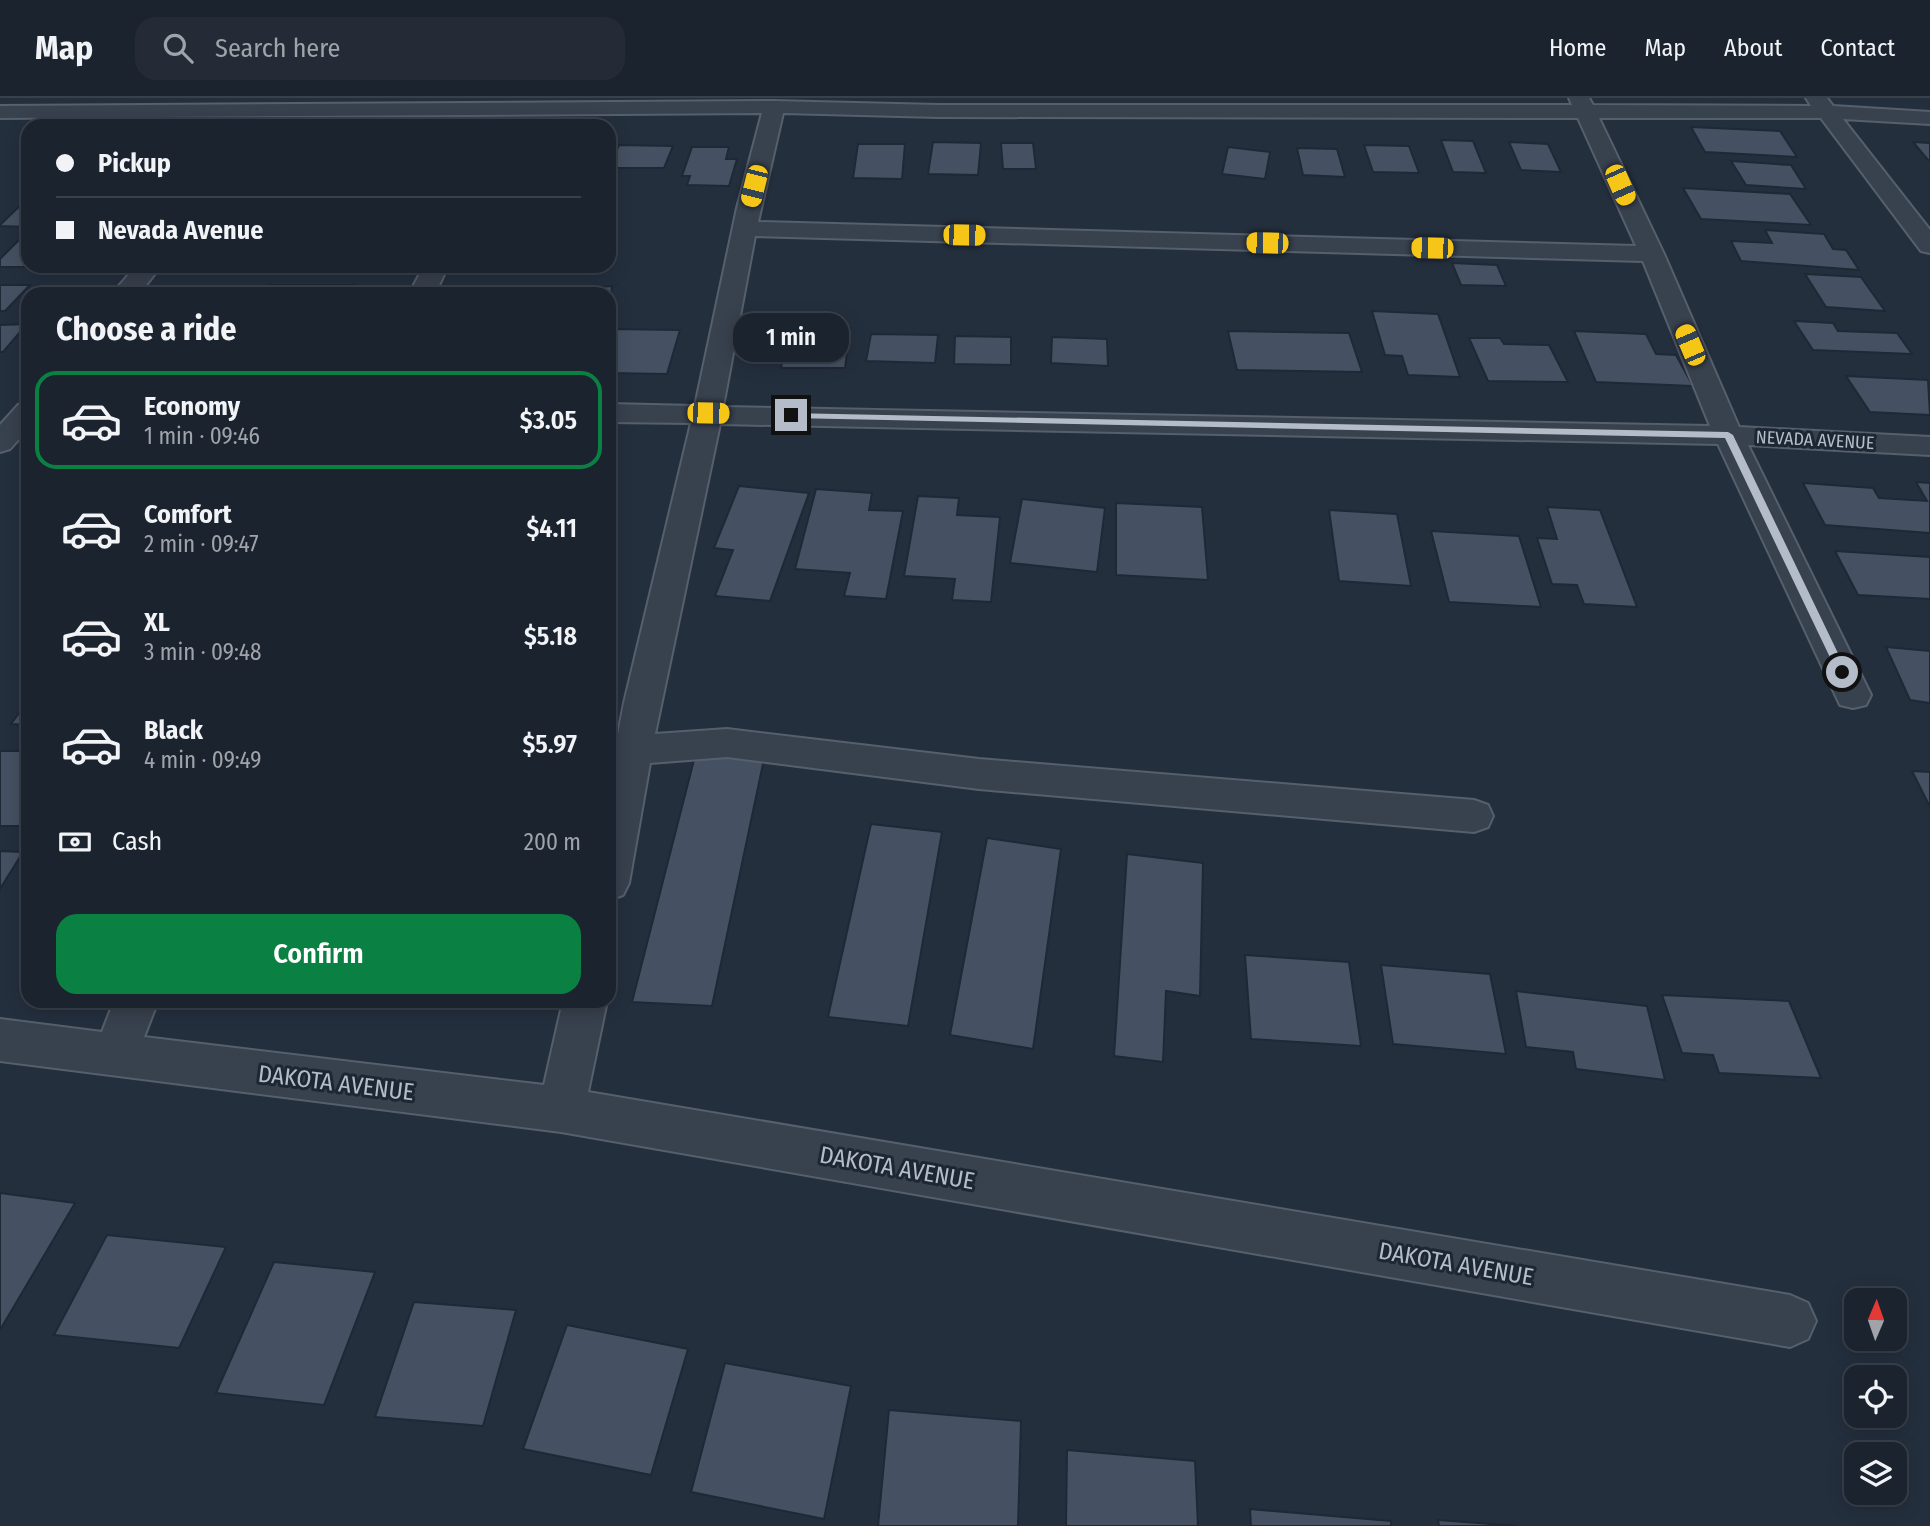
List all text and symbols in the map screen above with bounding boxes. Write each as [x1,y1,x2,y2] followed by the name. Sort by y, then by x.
[135,17,625,80] search box
[35,28,93,68] text: Map
[159,29,197,67] icon: search
[215,33,340,64] text: Search here
[1549,34,1606,62] text: Home
[1644,34,1686,62] text: Map
[1724,34,1782,62] text: About
[1820,34,1895,62] text: Contact
[98,148,171,179] text: Pickup
[1602,162,1639,208] car
[739,163,770,209] car
[98,215,263,246] text: Nevada Avenue
[943,224,986,246] car
[1246,232,1289,254] car
[1411,237,1454,259] car
[56,310,237,348] text: Choose a ride
[733,314,849,362] callout: 1 min
[1673,322,1708,368] car
[766,323,816,351] text: 1 min
[60,389,123,452] icon: car
[144,391,240,422] text: Economy
[775,399,807,431] route end
[687,402,730,424] car
[520,405,577,436] text: $3.05
[144,422,260,450] text: 1 min · 09:46
[1755,426,1875,454] street label: NEVADA AVENUE
[60,497,123,560] icon: car
[144,499,232,530] text: Comfort
[526,513,577,544] text: $4.11
[144,530,259,558] text: 2 min · 09:47
[60,605,123,668] icon: car
[144,607,170,638] text: XL
[524,621,577,652] text: $5.18
[144,638,261,666] text: 3 min · 09:48
[1826,656,1858,688] route start
[60,713,123,776] icon: car
[144,715,203,746] text: Black
[522,729,577,760] text: $5.97
[144,746,261,774] text: 4 min · 09:49
[56,823,94,861] icon: cash
[112,826,162,857] text: Cash
[524,828,581,856] text: 200 m
[56,914,581,994] button: Confirm
[256,1060,416,1106] street label: DAKOTA AVENUE
[817,1141,977,1195] street label: DAKOTA AVENUE
[1376,1237,1536,1291] street label: DAKOTA AVENUE
[1844,1288,1908,1351] north arrow
[1844,1288,1907,1505] map controls
[1844,1365,1907,1428] button: locate
[1844,1442,1907,1505] button: layers

